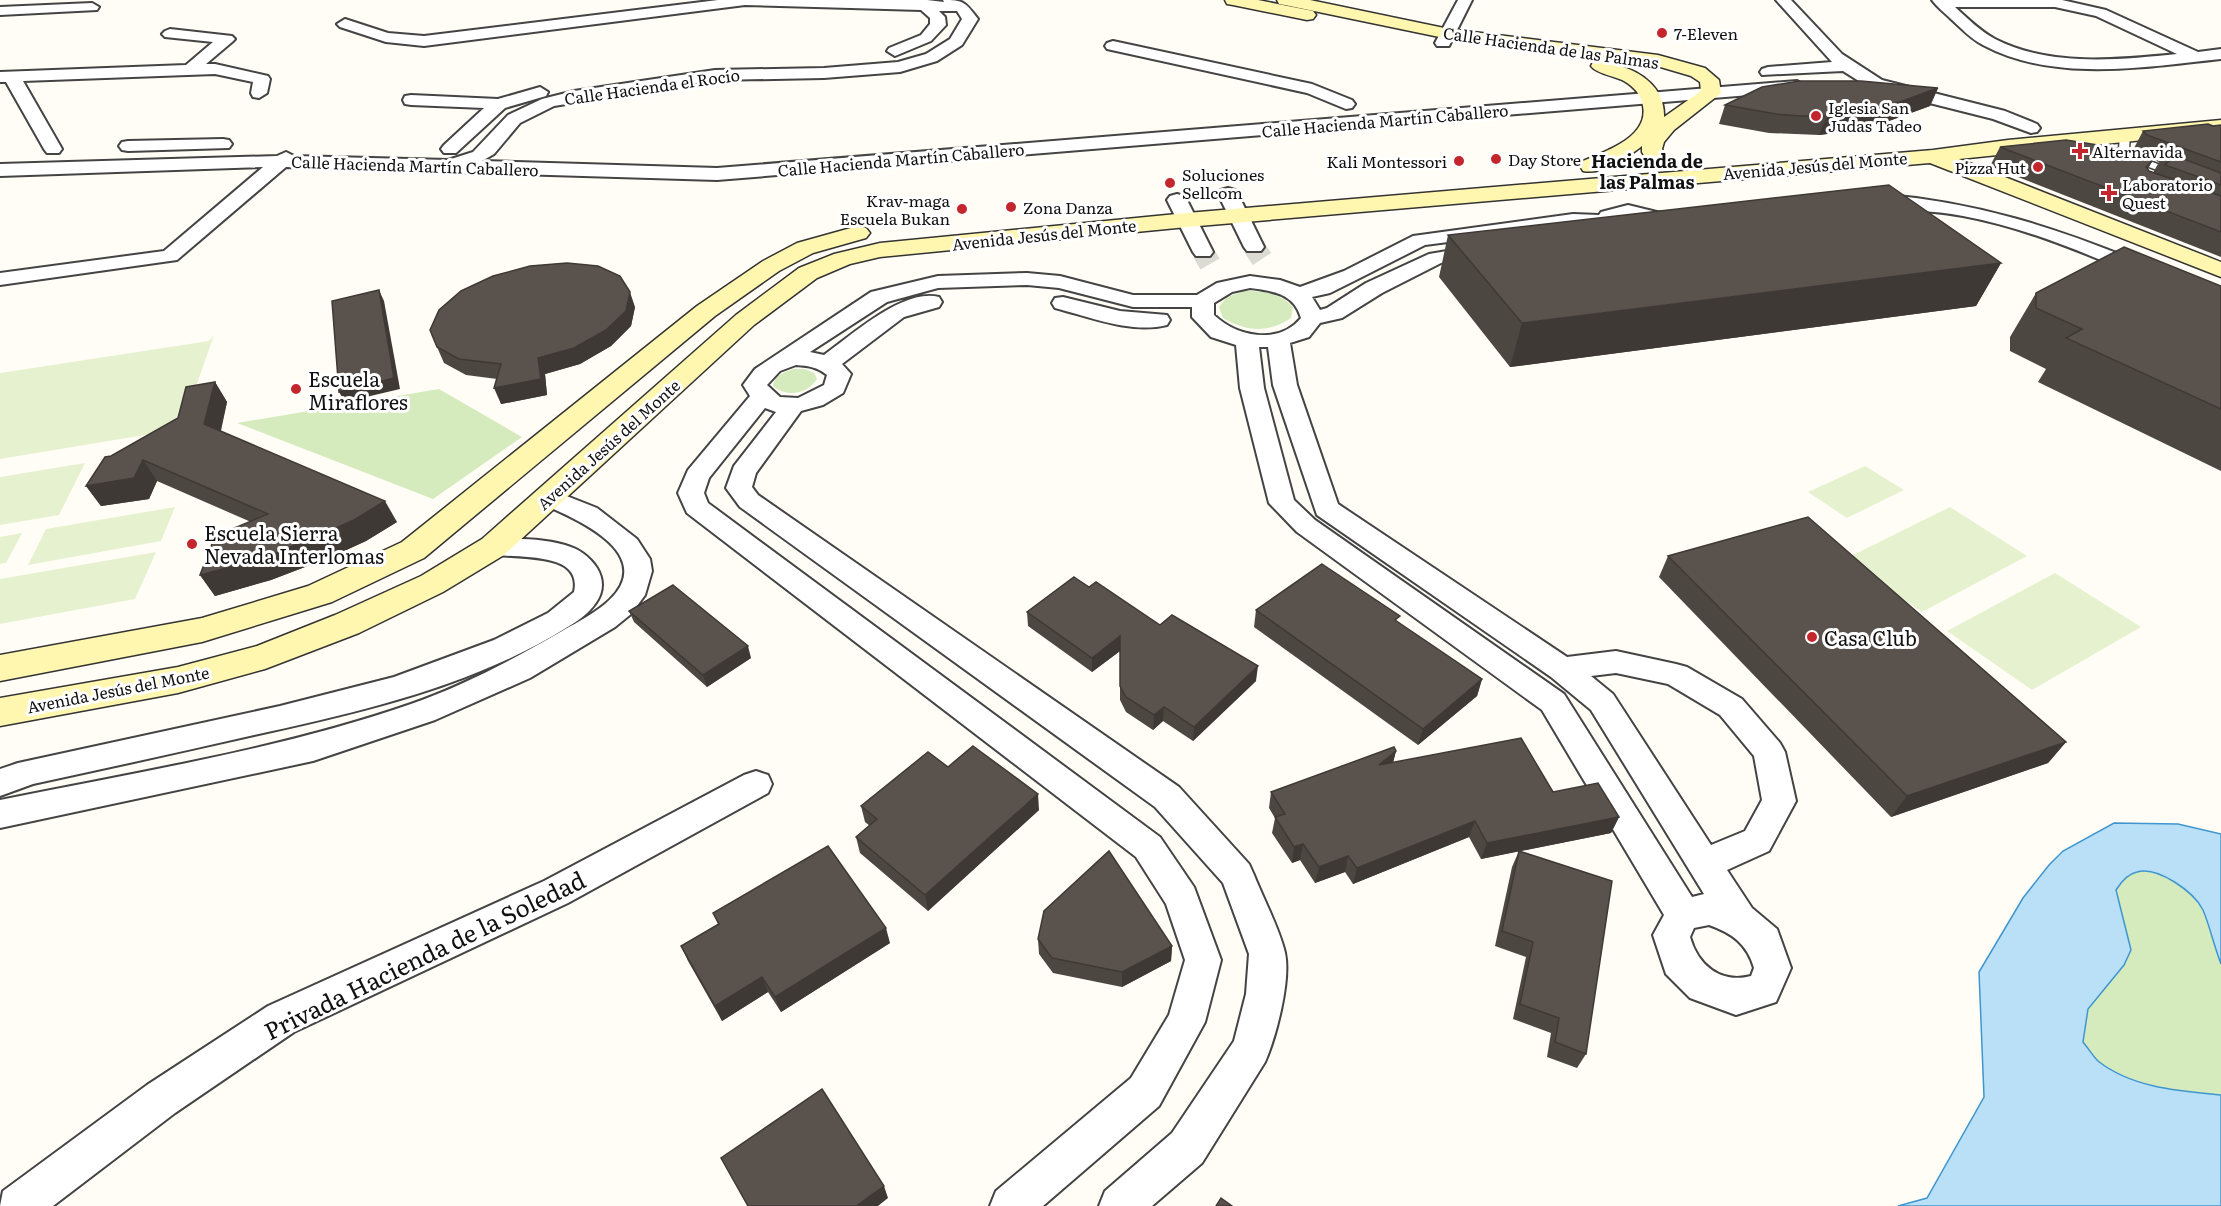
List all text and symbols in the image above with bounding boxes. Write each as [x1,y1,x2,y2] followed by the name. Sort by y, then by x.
[1442,20,1660,74] street label: Calle Hacienda de las Palmas
[1674,21,1738,45] place label: 7-Eleven
[1655,26,1669,40] marker: 7-Eleven
[563,62,741,110] street label: Calle Hacienda el Rocío
[1828,95,1922,137] place label: Iglesia San Judas Tadeo
[1261,97,1509,143] street label: Calle Hacienda Martín Caballero
[1809,109,1823,123] marker: Iglesia San Judas Tadeo
[777,136,1025,182] street label: Calle Hacienda Martín Caballero
[2092,139,2183,163] place label: Alternavida
[2073,144,2087,158] marker: Alternavida
[1722,145,1908,185] street label: Avenida Jesús del Monte
[1508,147,1581,171] place label: Day Store
[1591,147,1703,195] district label: Hacienda de las Palmas
[291,149,539,181] street label: Calle Hacienda Martín Caballero
[1327,149,1447,173] place label: Kali Montessori
[1489,152,1503,166] marker: Day Store
[1452,154,1466,168] marker: Kali Montessori
[1954,155,2027,179] place label: Pizza Hut
[2031,160,2045,174] marker: Pizza Hut
[1182,162,1264,204] place label: Soluciones Sellcom
[2122,172,2213,214] place label: Laboratorio Quest
[1163,176,1177,190] marker: Soluciones Sellcom
[2100,184,2118,202] marker: Laboratorio Quest
[840,188,950,230] place label: Krav-maga Escuela Bukan
[1023,195,1113,219] place label: Zona Danza
[1004,200,1018,214] marker: Zona Danza
[955,202,969,216] marker: Krav-maga Escuela Bukan
[951,212,1137,256] street label: Avenida Jesús del Monte
[308,363,408,416] place label: Escuela Miraflores
[531,373,685,515] street label: Avenida Jesús del Monte
[289,382,303,396] marker: Escuela Miraflores
[204,517,384,570] place label: Escuela Sierra Nevada Interlomas
[185,537,199,551] marker: Escuela Sierra Nevada Interlomas
[1824,622,1917,652] place label: Casa Club
[1805,630,1819,644] marker: Casa Club
[25,660,211,718] street label: Avenida Jesús del Monte
[258,861,591,1047] street label: Privada Hacienda de la Soledad

